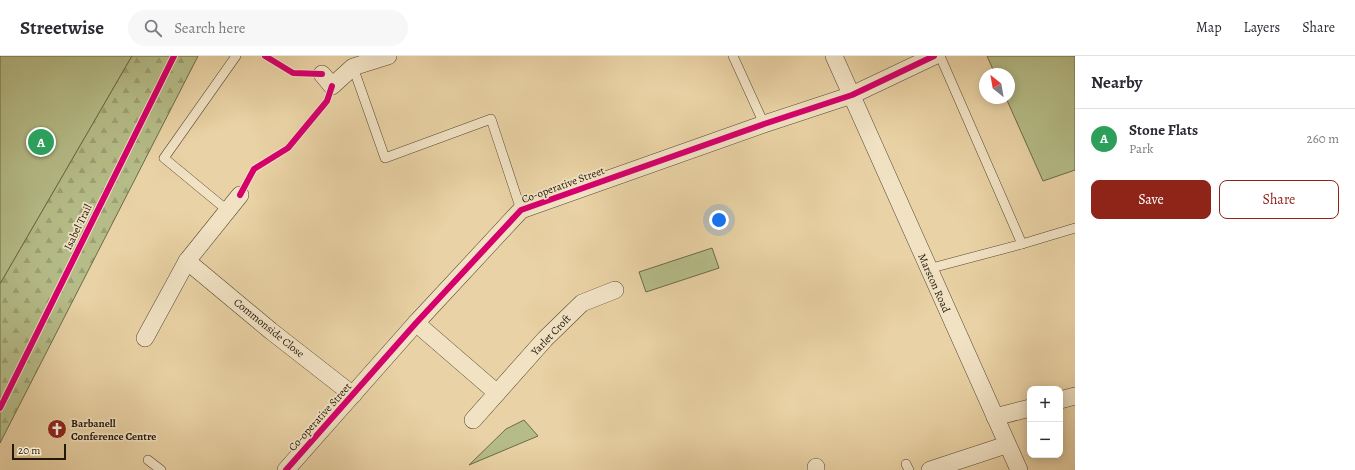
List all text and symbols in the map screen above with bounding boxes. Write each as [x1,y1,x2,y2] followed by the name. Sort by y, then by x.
[128,10,408,46] search box
[20,15,104,41] text: Streetwise
[142,17,164,39] icon: search
[174,18,245,38] text: Search here
[1196,18,1222,37] text: Map
[1244,18,1280,37] text: Layers
[1302,18,1335,37] text: Share
[979,68,1015,104] north arrow
[1091,71,1142,94] text: Nearby
[1129,120,1198,140] text: Stone Flats
[28,127,54,157] pin: A
[1100,130,1108,147] text: A
[1306,130,1339,147] text: 260 m
[1129,140,1153,157] text: Park
[519,163,607,207] street label: Co-operative Street
[1091,180,1211,219] button: Save
[1219,180,1339,219] button: Share
[60,201,96,252] street label: Isabel Trail
[709,210,729,230] your location
[914,251,954,315] street label: Marston Road
[231,295,308,361] street label: Commonside Close
[527,311,575,359] street label: Yarlet Croft
[285,379,355,454] street label: Co-operative Street
[1027,386,1063,458] map controls
[1027,386,1063,422] button: +
[71,416,156,444] place label: Barbanell Conference Centre
[46,418,68,440] church icon: Barbanell Conference Centre
[1027,422,1063,458] button: −
[12,442,66,461] scale bar
[18,443,40,458] text: 20 m

